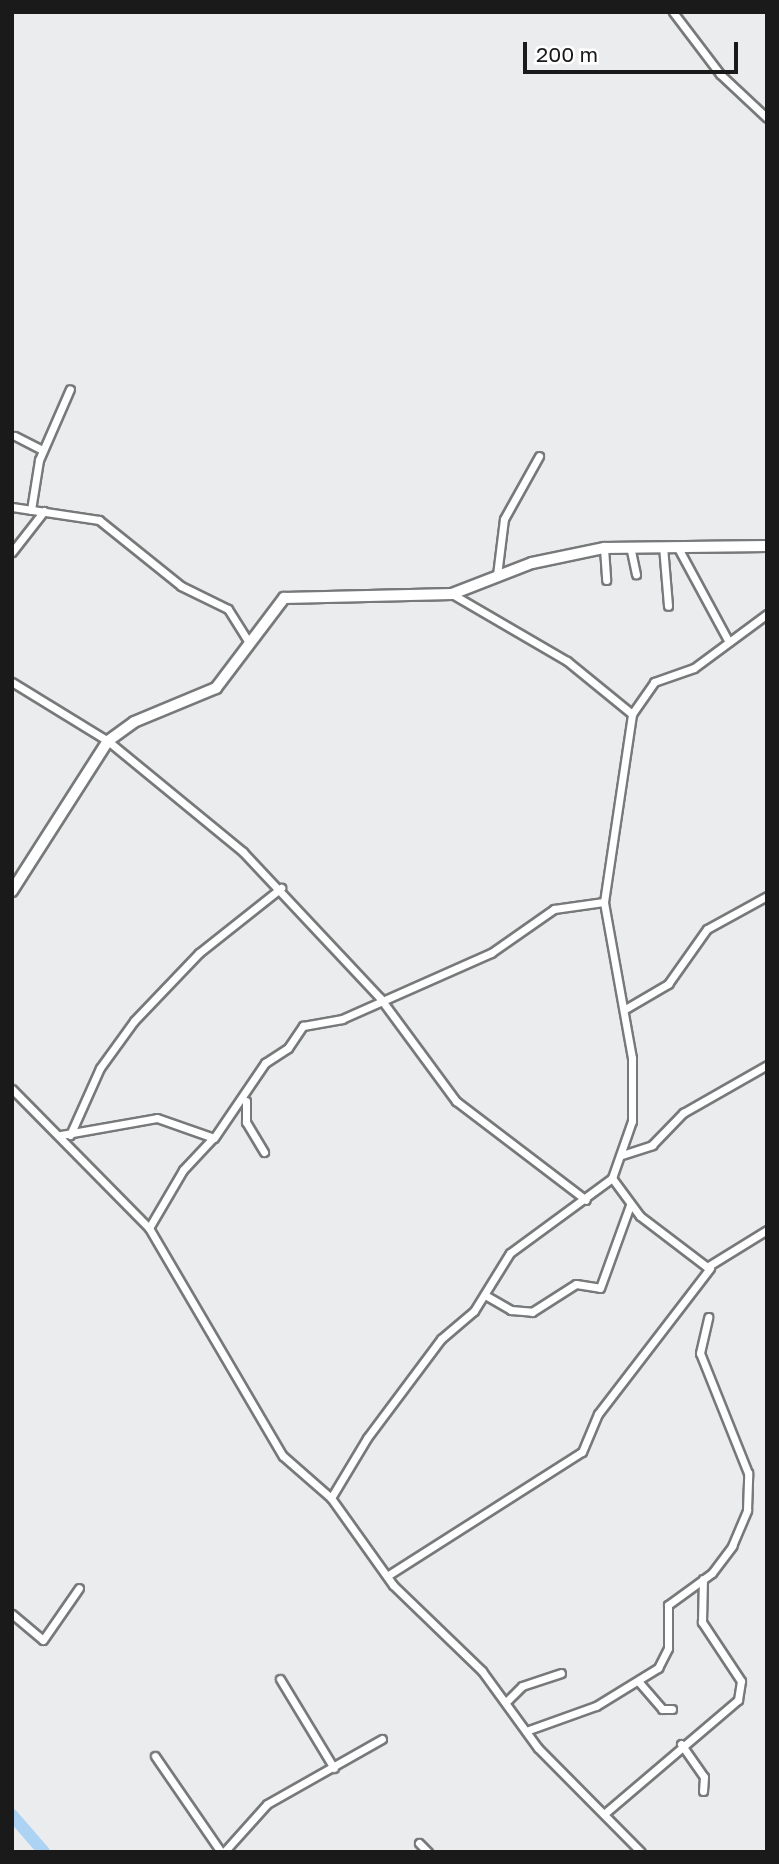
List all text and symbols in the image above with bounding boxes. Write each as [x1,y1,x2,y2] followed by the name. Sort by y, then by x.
[527,28,742,72] scale bar
[536,41,598,67] text: 200 m

